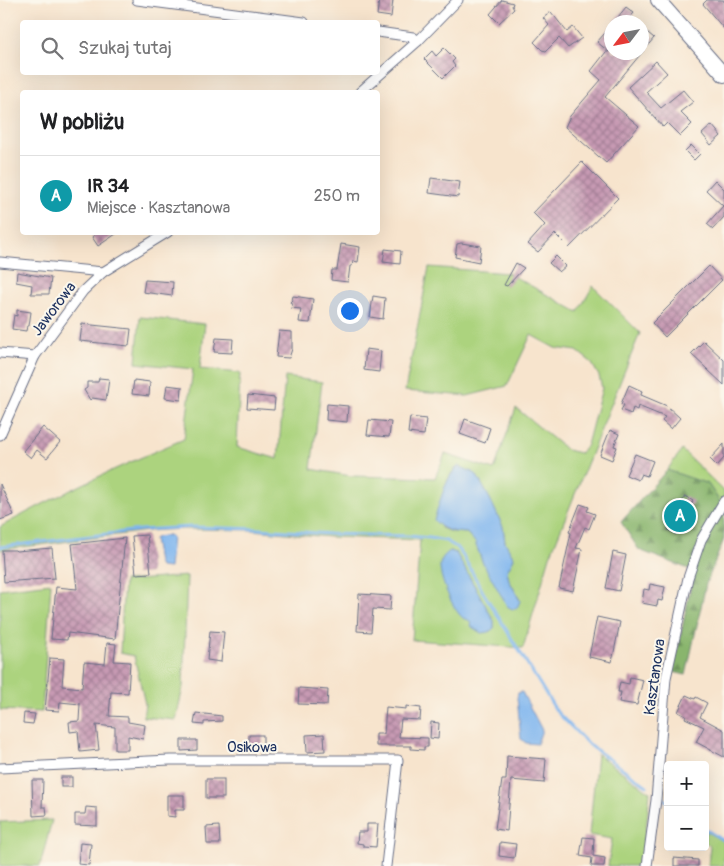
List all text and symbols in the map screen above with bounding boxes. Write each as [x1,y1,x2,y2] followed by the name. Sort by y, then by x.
[604,15,649,60] north arrow
[20,20,380,75] search box
[38,34,66,62] icon: search
[78,36,172,60] text: Szukaj tutaj
[40,109,124,136] text: W pobliżu
[87,174,129,198] text: IR 34
[51,186,61,206] text: A
[314,186,360,206] text: 250 m
[87,198,230,218] text: Miejsce · Kasztanowa
[28,278,80,340] street label: Jaworowa
[337,298,363,324] your location
[664,497,696,535] pin: A
[640,638,670,716] street label: Kasztanowa
[227,738,277,757] street label: Osikowa
[664,761,709,851] map controls
[664,761,709,806] button: +
[664,806,709,851] button: −

